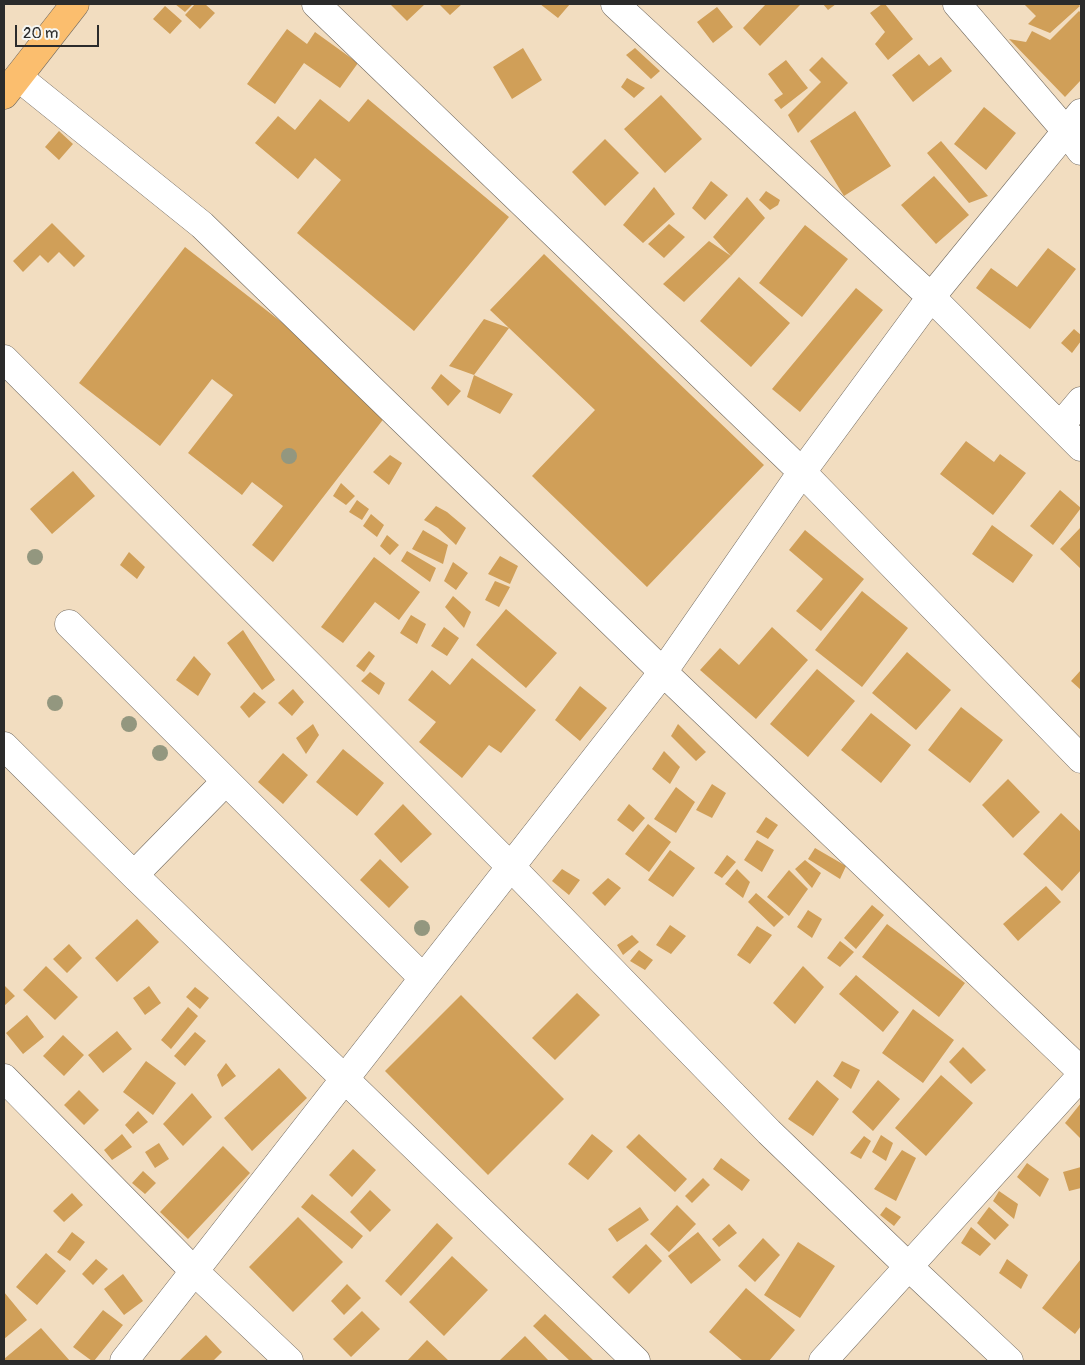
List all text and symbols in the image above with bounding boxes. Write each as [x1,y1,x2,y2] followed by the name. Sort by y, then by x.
[18,15,101,47] scale bar
[23,24,58,43] text: 20 m

